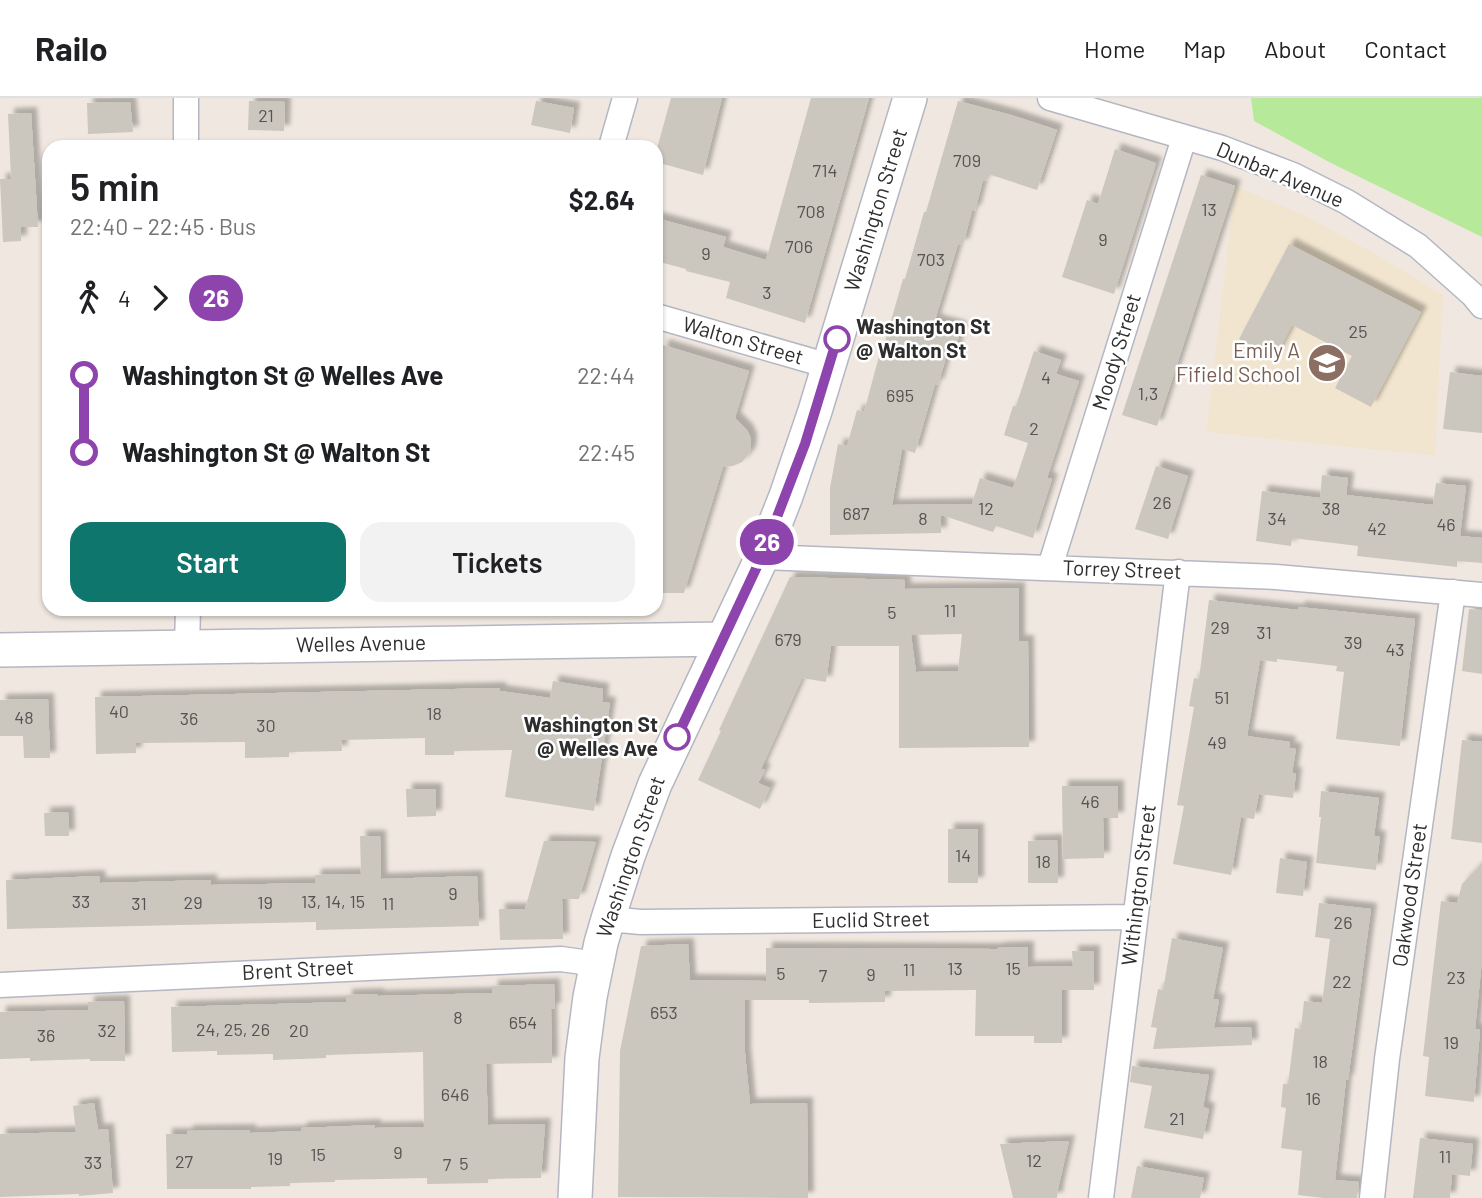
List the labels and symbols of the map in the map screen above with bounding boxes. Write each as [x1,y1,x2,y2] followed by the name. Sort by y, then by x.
[258,104,274,126] house number: 21
[838,125,911,294] street label: Washington Street
[1213,136,1348,212] street label: Dunbar Avenue
[953,149,981,171] house number: 709
[813,159,837,181] house number: 714
[1201,198,1217,220] house number: 13
[797,200,825,222] house number: 708
[1098,228,1108,250] house number: 9
[785,235,813,257] house number: 706
[701,242,711,264] house number: 9
[917,248,945,270] house number: 703
[762,281,772,303] house number: 3
[1086,290,1145,413] street label: Moody Street
[680,310,807,369] street label: Walton Street
[856,313,991,362] place label: Washington St @ Walton St
[1349,320,1367,342] house number: 25
[824,326,850,352] marker: Washington St @ Walton St
[1176,337,1300,386] place label: Emily A Fifield School
[1306,342,1348,384] school or university icon: Emily A Fifield School
[1041,366,1051,388] house number: 4
[1138,382,1158,404] house number: 1,3
[886,384,914,406] house number: 695
[1029,417,1039,439] house number: 2
[1153,491,1171,513] house number: 26
[978,497,994,519] house number: 12
[1322,497,1340,519] house number: 38
[842,502,870,524] house number: 687
[918,507,928,529] house number: 8
[1267,507,1287,529] house number: 34
[1436,513,1456,535] house number: 46
[1367,517,1387,539] house number: 42
[736,519,798,565] line badge: 26
[1062,554,1182,583] street label: Torrey Street
[944,599,956,621] house number: 11
[887,601,897,623] house number: 5
[1210,616,1230,638] house number: 29
[1256,621,1272,643] house number: 31
[774,628,802,650] house number: 679
[296,629,426,656] street label: Welles Avenue
[1344,631,1362,653] house number: 39
[1385,638,1405,660] house number: 43
[1214,686,1230,708] house number: 51
[109,700,129,722] house number: 40
[426,702,442,724] house number: 18
[14,706,34,728] house number: 48
[180,707,198,729] house number: 36
[524,711,658,760] place label: Washington St @ Welles Ave
[256,714,276,736] house number: 30
[664,724,690,750] marker: Washington St @ Welles Ave
[1207,731,1227,753] house number: 49
[590,772,669,941] street label: Washington Street
[1080,790,1100,812] house number: 46
[1115,803,1160,967] street label: Withington Street
[1386,821,1431,968] street label: Oakwood Street
[955,844,971,866] house number: 14
[1035,850,1051,872] house number: 18
[448,882,458,904] house number: 9
[72,890,90,912] house number: 33
[301,890,365,912] house number: 13, 14, 15
[183,891,203,913] house number: 29
[257,891,273,913] house number: 19
[131,892,147,914] house number: 31
[382,892,394,914] house number: 11
[812,905,930,932] street label: Euclid Street
[1334,911,1352,933] house number: 26
[241,953,355,984] street label: Brent Street
[947,957,963,979] house number: 13
[1005,957,1021,979] house number: 15
[903,958,915,980] house number: 11
[776,962,786,984] house number: 5
[866,963,876,985] house number: 9
[819,964,828,986] house number: 7
[1447,966,1465,988] house number: 23
[1332,970,1352,992] house number: 22
[650,1001,678,1023] house number: 653
[453,1006,463,1028] house number: 8
[509,1011,537,1033] house number: 654
[196,1018,270,1040] house number: 24, 25, 26
[98,1019,116,1041] house number: 32
[289,1019,309,1041] house number: 20
[37,1024,55,1046] house number: 36
[1443,1031,1459,1053] house number: 19
[1312,1050,1328,1072] house number: 18
[441,1083,469,1105] house number: 646
[1305,1087,1321,1109] house number: 16
[1169,1107,1185,1129] house number: 21
[393,1141,403,1163] house number: 9
[310,1143,326,1165] house number: 15
[1439,1145,1451,1167] house number: 11
[267,1147,283,1169] house number: 19
[1026,1149,1042,1171] house number: 12
[175,1150,194,1172] house number: 27
[84,1151,102,1173] house number: 33
[459,1152,469,1174] house number: 5
[443,1153,452,1175] house number: 7

